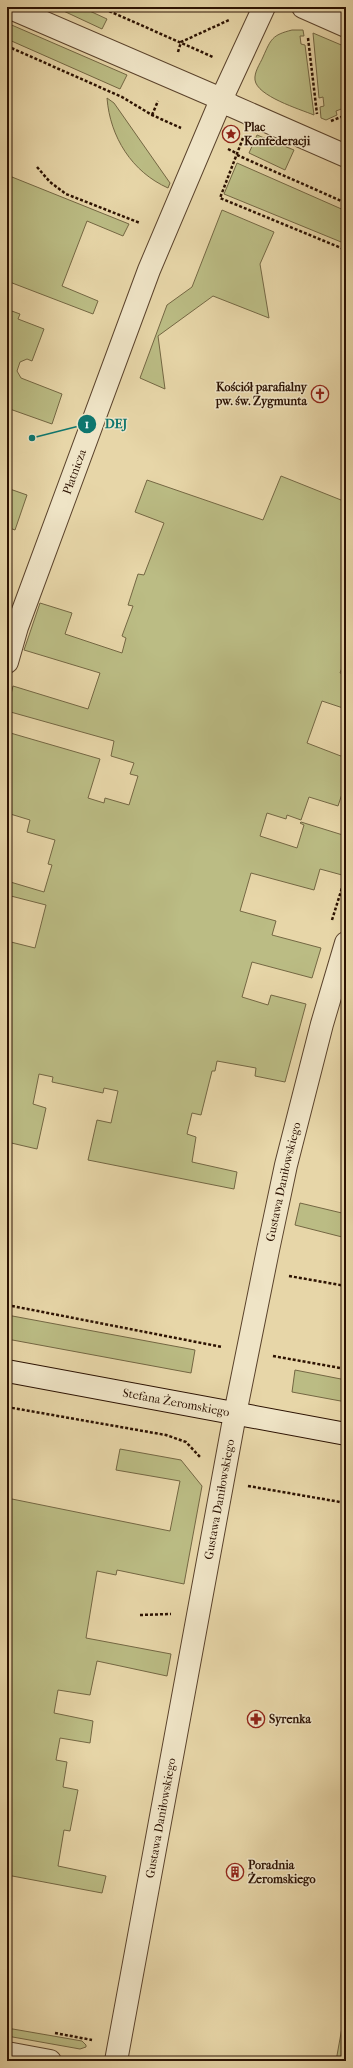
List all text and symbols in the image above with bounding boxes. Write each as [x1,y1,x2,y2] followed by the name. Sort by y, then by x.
[244,120,311,148] place label: Plac Konfederacji
[221,124,241,144] place icon: Plac Konfederacji
[215,380,308,409] place label: Kościół parafialny pw. św. Zygmunta
[310,384,330,404] church icon: Kościół parafialny pw. św. Zygmunta
[77,411,136,436] callout: DEJ
[105,416,127,432] text: DEJ
[85,417,89,431] text: 1
[60,447,89,496] street label: Płatnicza
[263,1121,304,1243] street label: Gustawa Daniłowskiego
[121,1386,231,1419] street label: Stefana Żeromskiego
[201,1438,237,1561] street label: Gustawa Daniłowskiego
[246,1709,266,1729] pharmacy icon: Syrenka
[269,1712,311,1727] place label: Syrenka
[143,1757,179,1879] street label: Gustawa Daniłowskiego
[248,1858,316,1887] place label: Poradnia Żeromskiego
[225,1862,245,1882] building icon: Poradnia Żeromskiego

